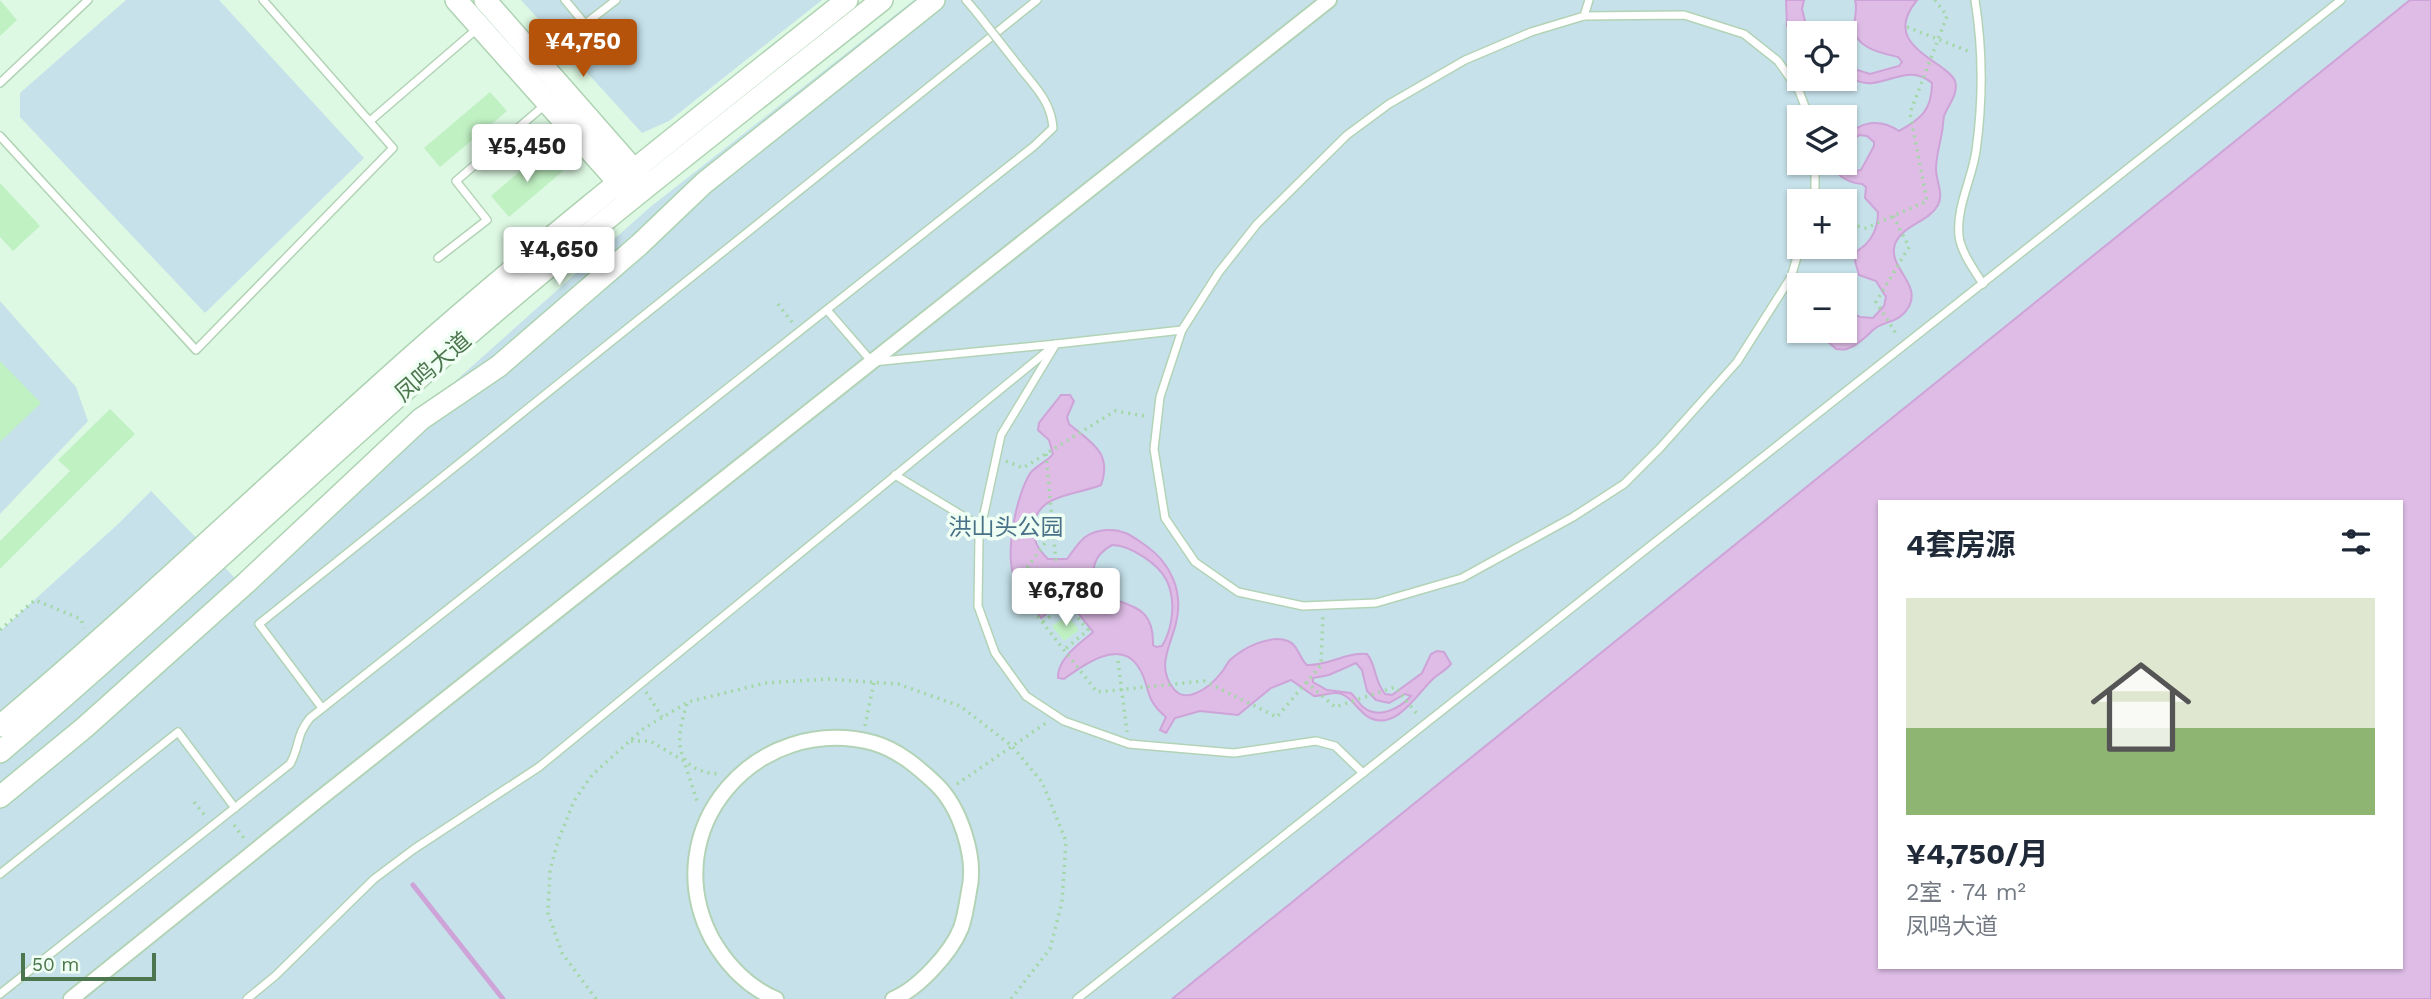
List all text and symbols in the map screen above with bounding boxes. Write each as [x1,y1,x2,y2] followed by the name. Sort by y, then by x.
[526,20,640,79] pin: ¥4,750
[1787,21,1857,343] map controls
[1787,21,1857,91] button: locate
[545,28,621,55] text: ¥4,750
[1787,105,1857,175] button: layers
[470,124,584,184] pin: ¥5,450
[488,133,566,160] text: ¥5,450
[1787,189,1857,259] button: +
[502,228,616,287] pin: ¥4,650
[520,236,599,263] text: ¥4,650
[1787,273,1857,343] button: −
[389,327,477,407] street label: 凤鸣大道
[949,514,1064,541] park label: 洪山头公园
[2337,523,2375,561] icon: filters
[1906,527,2015,562] text: 4套房源
[1009,568,1123,628] pin: ¥6,780
[1028,577,1104,604] text: ¥6,780
[2078,644,2204,770] icon: home
[1906,836,2049,871] text: ¥4,750/月
[1906,879,2026,906] text: 2室 · 74 m²
[1906,913,1998,940] text: 凤鸣大道
[21,950,156,982] scale bar
[32,953,79,976] text: 50 m

